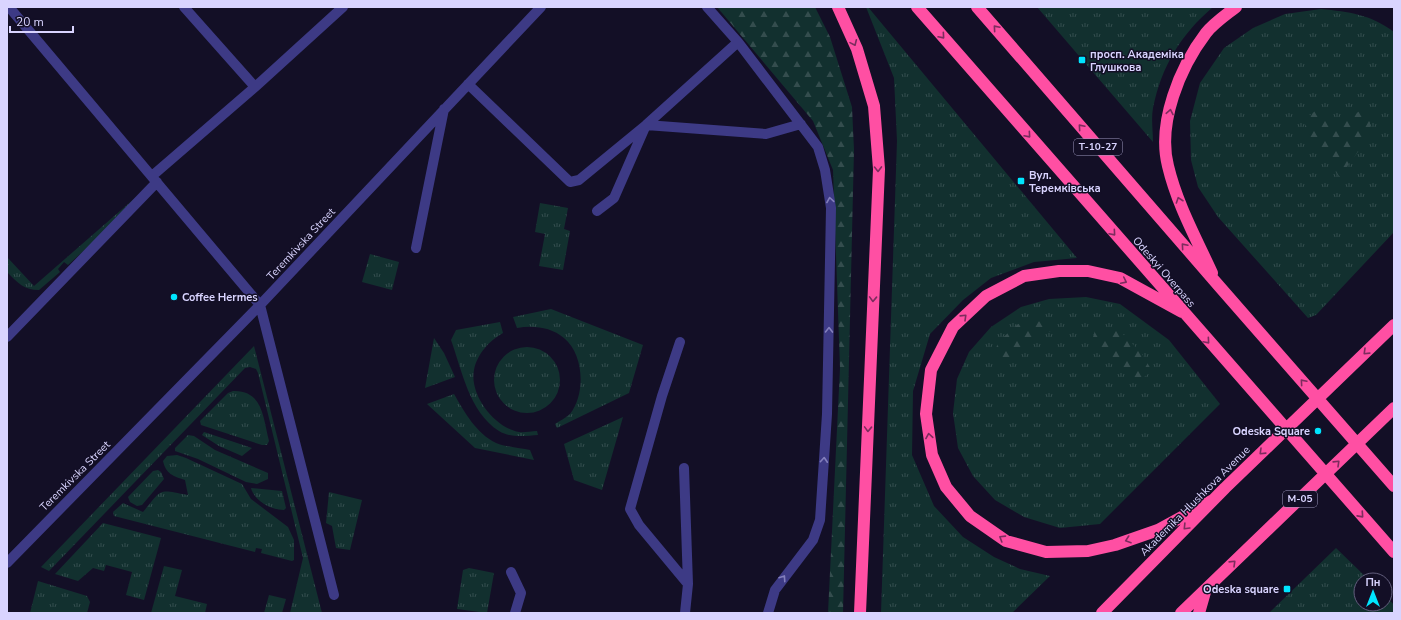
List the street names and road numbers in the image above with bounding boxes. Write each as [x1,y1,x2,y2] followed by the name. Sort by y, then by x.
[1074,139,1122,155] road number: Т-10-27
[264,204,339,283] street label: Teremkivska Street
[1129,234,1199,310] street label: Odeskyi Overpass
[37,437,114,514] street label: Teremkivska Street
[1137,443,1253,559] street label: Akademika Hlushkova Avenue
[1283,491,1317,507] road number: М-05

